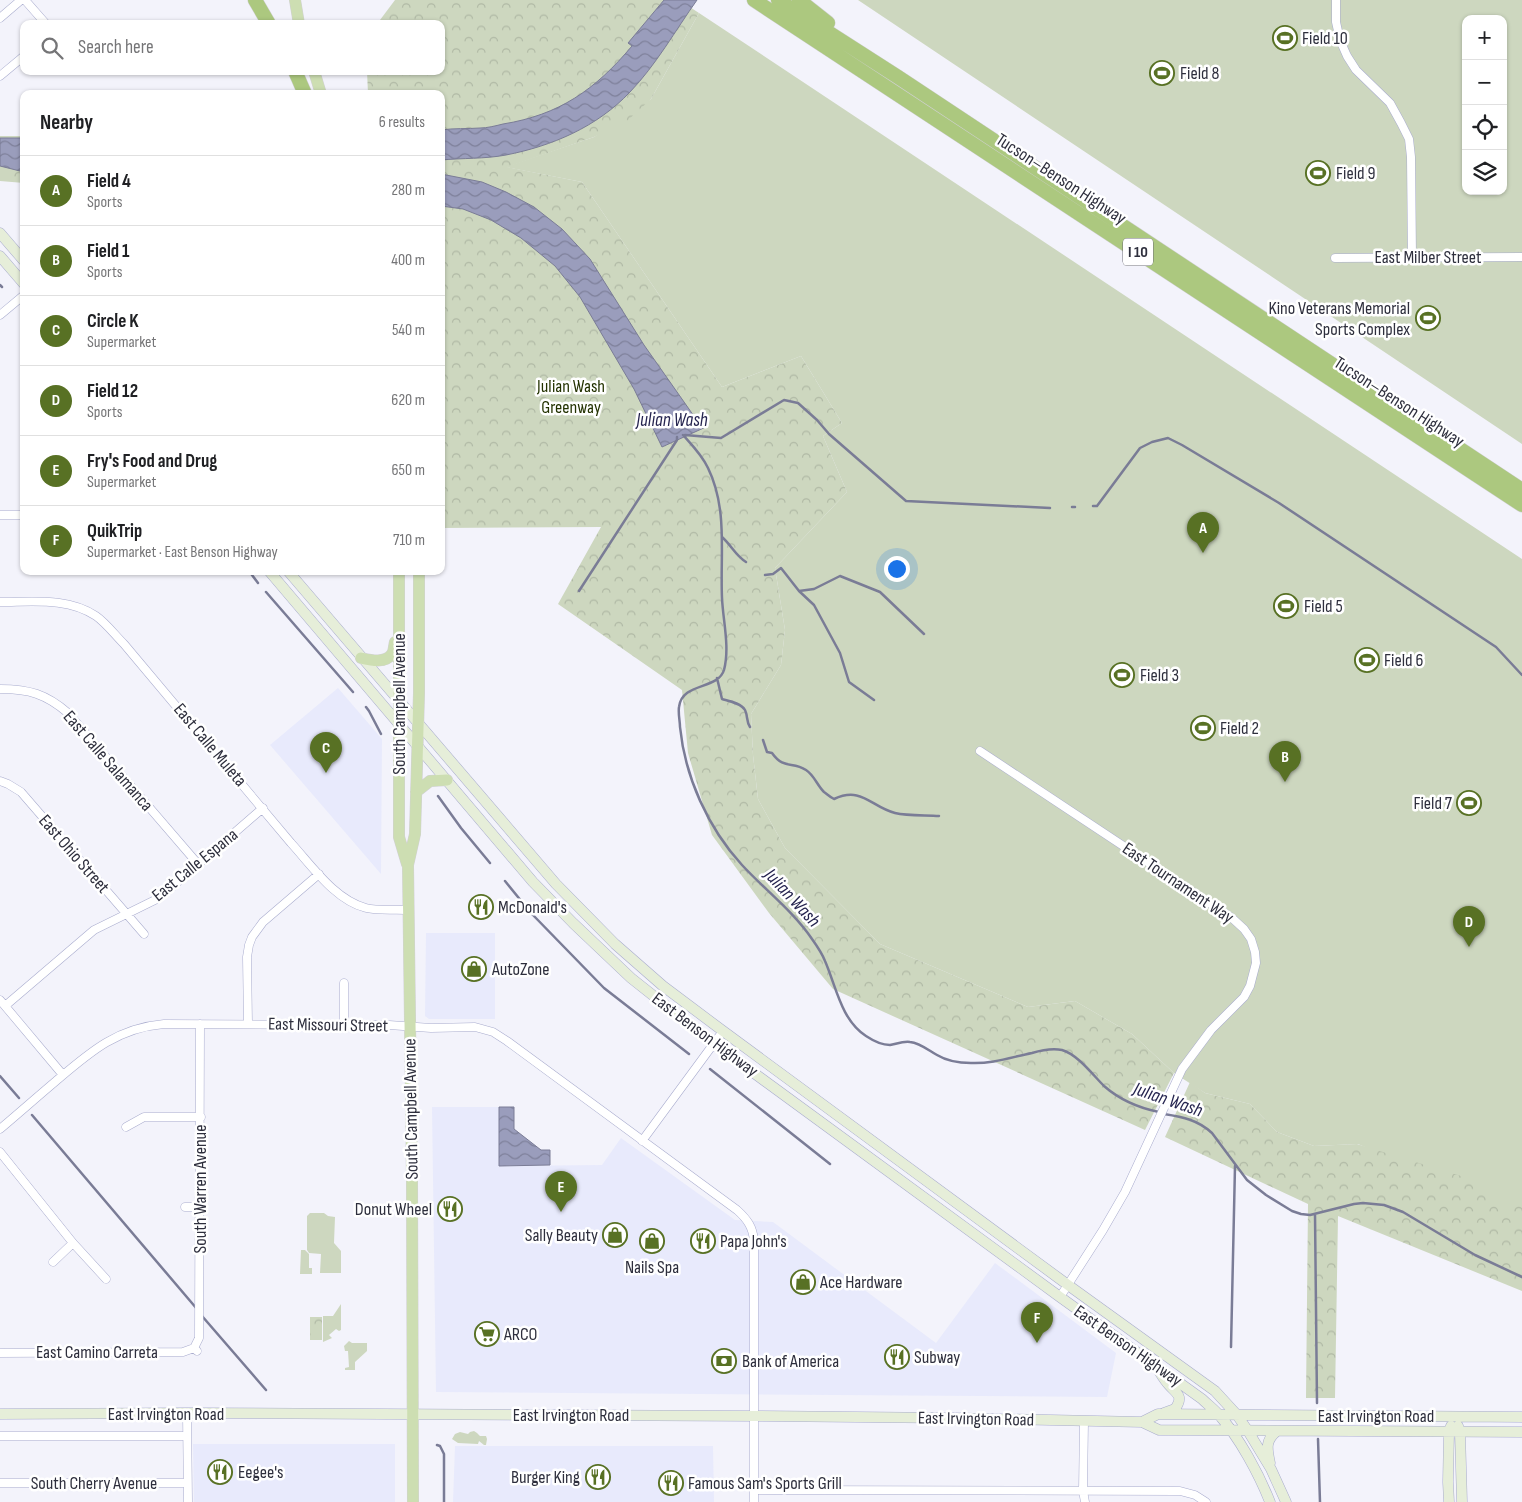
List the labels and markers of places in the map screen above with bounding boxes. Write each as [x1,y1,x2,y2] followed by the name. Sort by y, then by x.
[1272,25,1298,51] sports icon: Field 10
[1302,28,1348,49] place label: Field 10
[1149,60,1175,86] sports icon: Field 8
[1180,63,1219,84] place label: Field 8
[1305,160,1331,186] sports icon: Field 9
[1336,163,1375,184] place label: Field 9
[1269,298,1410,340] place label: Kino Veterans Memorial Sports Complex
[1415,305,1441,331] sports icon: Kino Veterans Memorial Sports Complex
[1187,512,1219,553] pin: A
[1273,593,1299,619] sports icon: Field 5
[1304,596,1343,617] place label: Field 5
[1354,647,1380,673] sports icon: Field 6
[1384,650,1423,671] place label: Field 6
[1109,662,1135,688] sports icon: Field 3
[1140,665,1179,686] place label: Field 3
[1190,715,1216,741] sports icon: Field 2
[1220,718,1259,739] place label: Field 2
[310,732,342,773] pin: C
[1269,741,1301,782] pin: B
[1456,790,1482,816] sports icon: Field 7
[1413,793,1453,814] place label: Field 7
[468,894,494,920] restaurant icon: McDonald's
[498,897,567,918] place label: McDonald's
[1453,906,1485,947] pin: D
[461,956,487,982] shop icon: AutoZone
[491,959,550,980] place label: AutoZone
[545,1171,577,1212] pin: E
[437,1196,463,1222] restaurant icon: Donut Wheel
[355,1199,432,1220] place label: Donut Wheel
[602,1222,628,1248] shop icon: Sally Beauty
[525,1225,598,1246] place label: Sally Beauty
[639,1228,665,1254] shop icon: Nails Spa
[690,1228,716,1254] restaurant icon: Papa John's
[720,1231,787,1252] place label: Papa John's
[625,1257,679,1278] place label: Nails Spa
[790,1269,816,1295] shop icon: Ace Hardware
[819,1272,903,1293] place label: Ace Hardware
[1021,1302,1053,1343] pin: F
[474,1321,500,1347] supermarket icon: ARCO
[503,1324,537,1345] place label: ARCO
[884,1344,910,1370] restaurant icon: Subway
[914,1347,960,1368] place label: Subway
[711,1348,737,1374] bank icon: Bank of America
[742,1351,839,1372] place label: Bank of America
[207,1459,233,1485] restaurant icon: Eegee's
[238,1462,283,1483] place label: Eegee's
[585,1464,611,1490] restaurant icon: Burger King
[511,1467,580,1488] place label: Burger King
[658,1470,684,1496] restaurant icon: Famous Sam's Sports Grill
[688,1473,842,1494] place label: Famous Sam's Sports Grill

